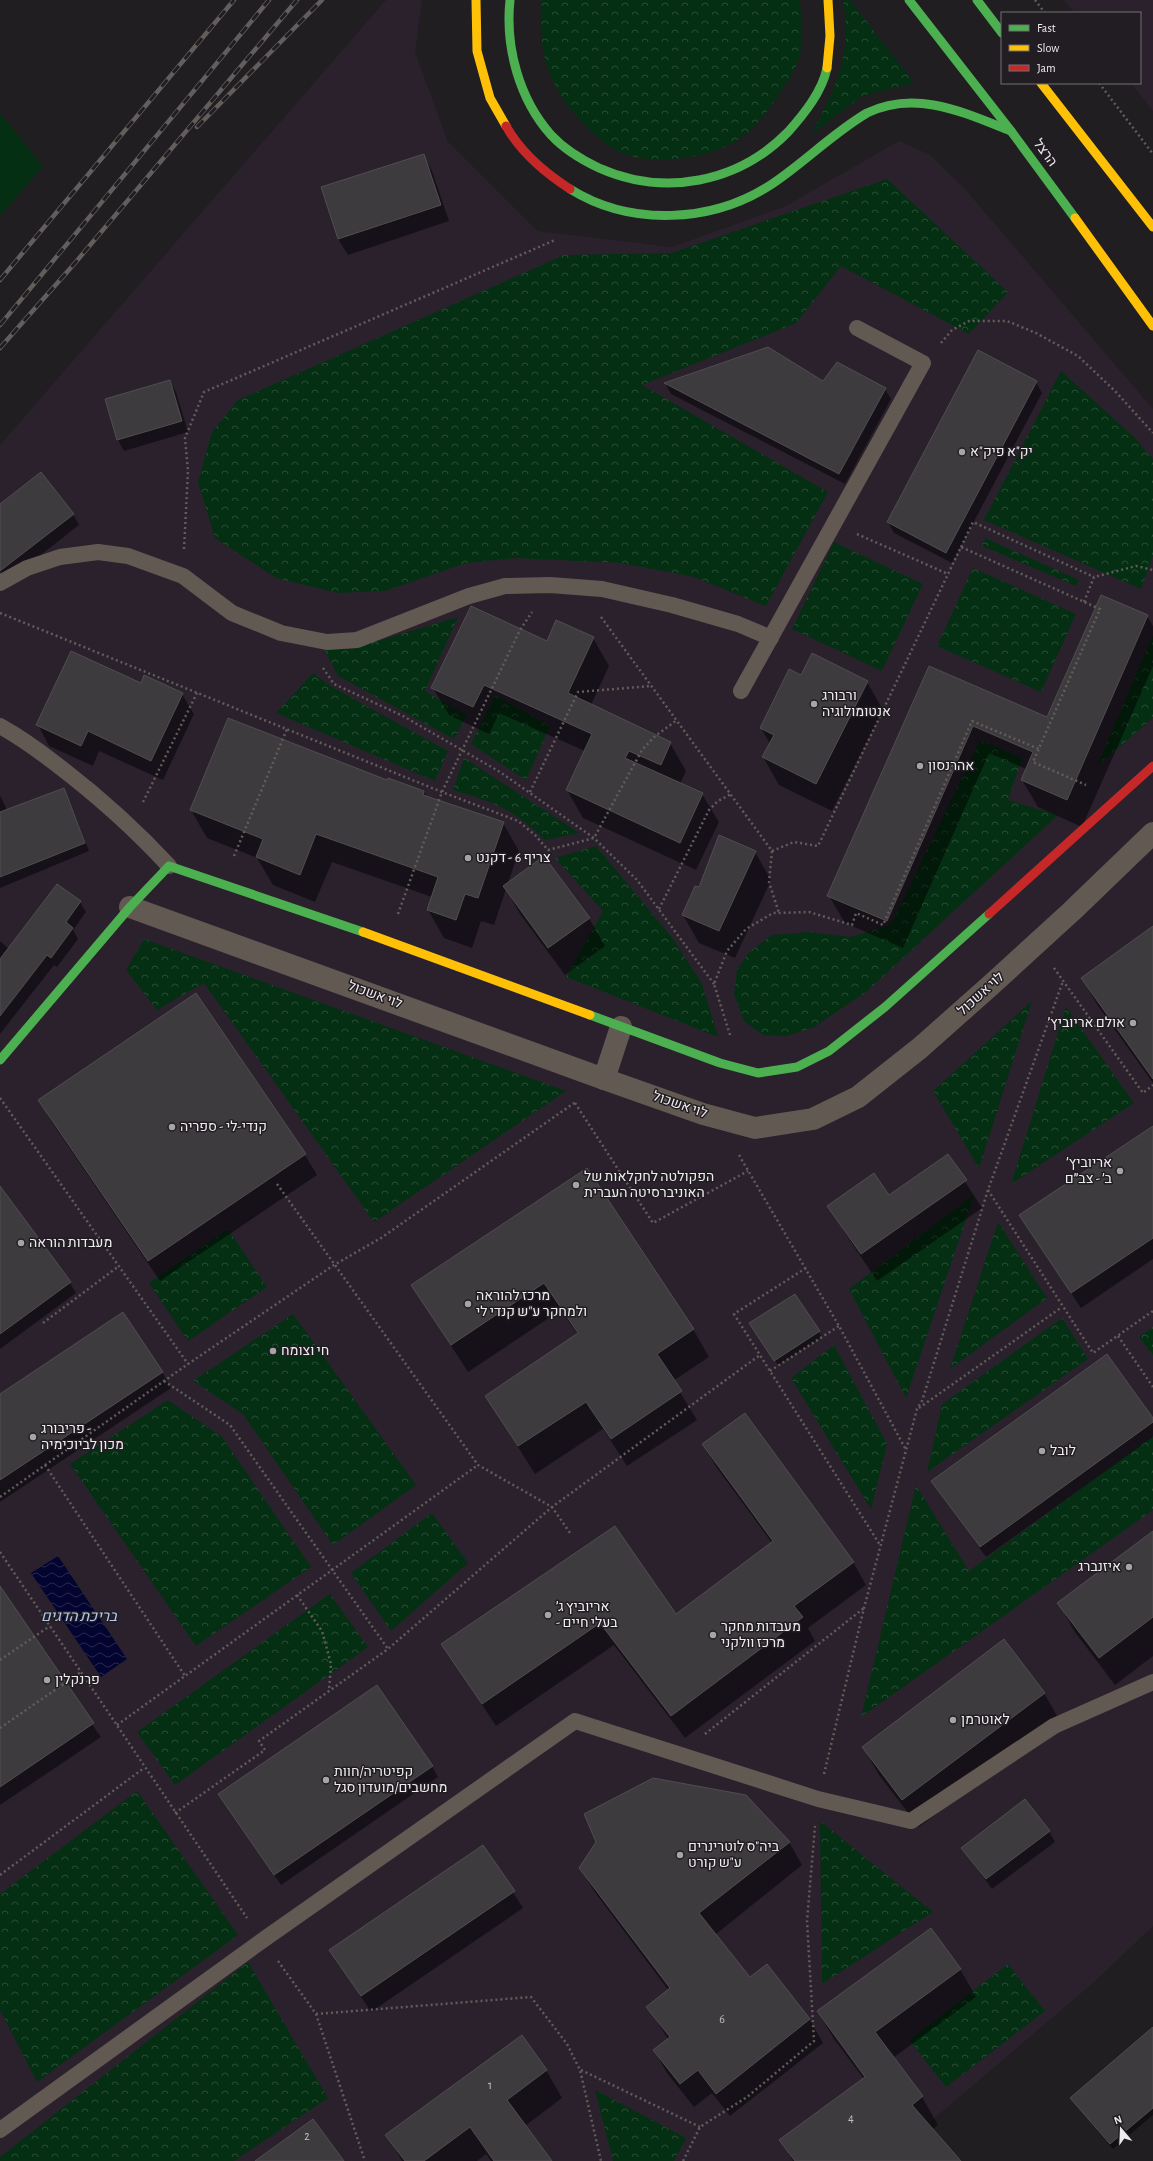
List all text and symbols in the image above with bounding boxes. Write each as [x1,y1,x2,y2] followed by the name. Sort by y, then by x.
[1001,12,1141,84] legend
[1037,22,1056,34] text: Fast
[1037,42,1059,54] text: Slow
[1037,62,1056,74] text: Jam
[1031,137,1059,169] street label: הרצל
[970,445,1033,459] place label: יק"א פיק"א
[957,447,967,457] marker: יק"א פיק"א
[822,689,891,719] place label: ורבורג אנטומולוגיה
[809,699,819,709] marker: ורבורג אנטומולוגיה
[928,759,974,773] place label: אהרנסון
[915,761,925,771] marker: אהרנסון
[476,851,551,865] place label: צריף 6 - דקנט
[463,853,473,863] marker: צריף 6 - דקנט
[955,970,1007,1018] street label: לוי אשכול
[346,979,404,1011] street label: לוי אשכול
[1048,1016,1125,1030] place label: אולם אריוביץ׳
[1128,1018,1138,1028] marker: אולם אריוביץ׳
[651,1089,709,1121] street label: לוי אשכול
[180,1120,267,1134] place label: קנדי-לי - ספריה
[167,1122,177,1132] marker: קנדי-לי - ספריה
[1065,1156,1113,1186] place label: אריוביץ׳ ב׳ - צב״ם
[1115,1166,1125,1176] marker: אריוביץ׳ ב׳ - צב״ם
[584,1170,714,1200] place label: הפקולטה לחקלאות של האוניברסיטה העברית
[571,1180,581,1190] marker: הפקולטה לחקלאות של האוניברסיטה העברית
[29,1236,112,1250] place label: מעבדות הוראה
[16,1238,26,1248] marker: מעבדות הוראה
[476,1289,587,1319] place label: מרכז להוראה ולמחקר ע"ש קנדי לי
[463,1299,473,1309] marker: מרכז להוראה ולמחקר ע"ש קנדי לי
[281,1344,329,1358] place label: חי וצומח
[268,1346,278,1356] marker: חי וצומח
[41,1422,124,1452] place label: פריבורג - מכון לביוכימיה
[28,1432,38,1442] marker: פריבורג - מכון לביוכימיה
[1050,1444,1076,1458] place label: לובל
[1037,1446,1047,1456] marker: לובל
[1078,1560,1121,1574] place label: איזנברג
[1124,1562,1134,1572] marker: איזנברג
[556,1600,618,1630] place label: אריוביץ ג׳ - בעלי חיים
[41,1609,118,1624] water label: בריכת הדגים
[543,1610,553,1620] marker: אריוביץ ג׳ - בעלי חיים
[721,1620,801,1650] place label: מעבדות מחקר מרכז וולקני
[708,1630,718,1640] marker: מעבדות מחקר מרכז וולקני
[55,1673,100,1687] place label: פרנקלין
[42,1675,52,1685] marker: פרנקלין
[961,1713,1010,1727] place label: לאוטרמן
[948,1715,958,1725] marker: לאוטרמן
[334,1765,447,1795] place label: קפיטריה/חוות מחשבים/מועדון סגל
[321,1775,331,1785] marker: קפיטריה/חוות מחשבים/מועדון סגל
[688,1840,780,1870] place label: ביה"ס לוטרינרים ע"ש קורט
[675,1850,685,1860] marker: ביה"ס לוטרינרים ע"ש קורט
[719,2013,725,2025] house number: 6
[488,2079,492,2091] house number: 1
[1101,2109,1141,2149] north arrow
[848,2112,854,2124] house number: 4
[1112,2114,1123,2126] text: N
[304,2130,310,2142] house number: 2

